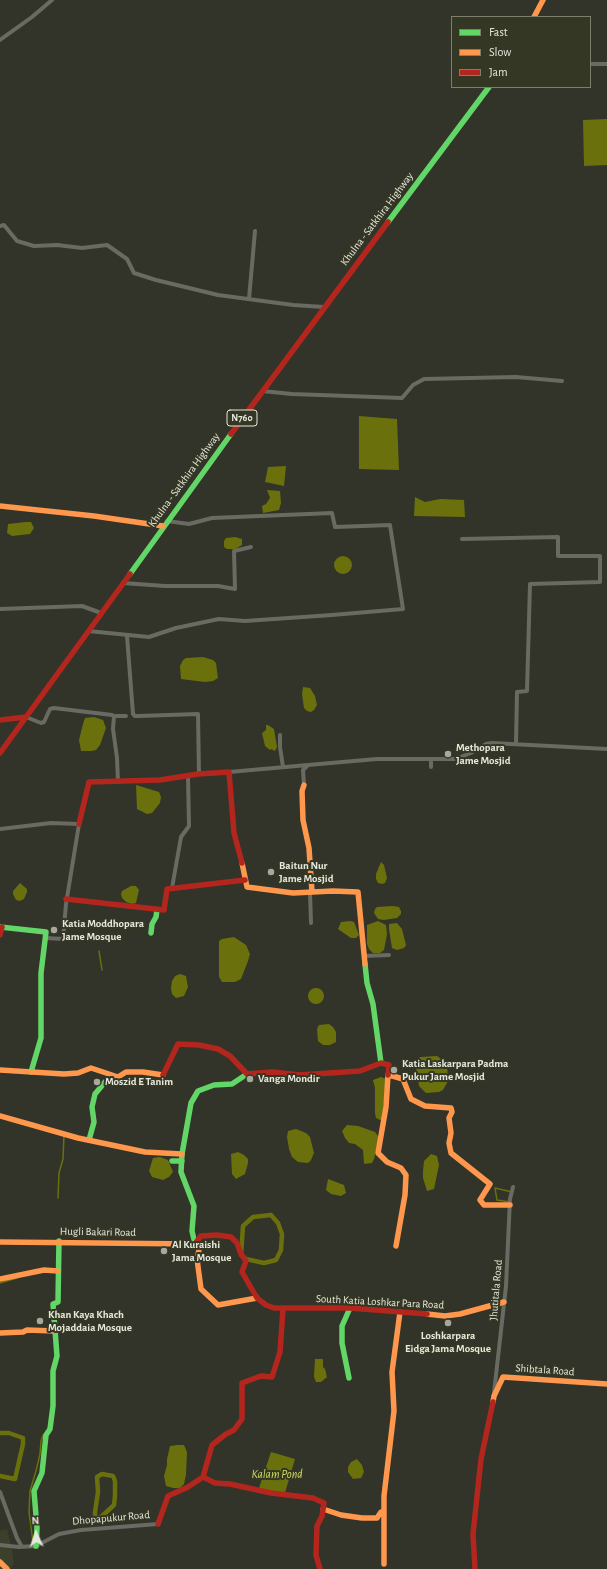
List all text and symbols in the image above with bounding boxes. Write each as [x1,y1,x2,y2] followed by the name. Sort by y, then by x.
[451,16,591,88] legend
[489,26,508,38] text: Fast
[489,46,511,58] text: Slow
[489,66,508,78] text: Jam
[338,170,416,268] street label: Khulna - Satkhira Highway
[227,410,257,426] road number: N760
[145,430,223,530] street label: Khulna - Satkhira Highway
[456,741,511,767] place label: Methopara Jame Mosjid
[443,749,453,759] marker: Methopara Jame Mosjid
[279,859,334,885] place label: Baitun Nur Jame Mosjid
[266,867,276,877] marker: Baitun Nur Jame Mosjid
[62,917,144,943] place label: Katia Moddhopara Jame Mosque
[49,925,59,935] marker: Katia Moddhopara Jame Mosque
[402,1057,508,1083] place label: Katia Laskarpara Padma Pukur Jame Mosjid
[389,1065,399,1075] marker: Katia Laskarpara Padma Pukur Jame Mosjid
[258,1072,319,1086] place label: Vanga Mondir
[245,1074,255,1084] marker: Vanga Mondir
[105,1075,173,1089] place label: Moszid E Tanim
[92,1077,102,1087] marker: Moszid E Tanim
[60,1225,136,1239] street label: Hugli Bakari Road
[172,1238,231,1264] place label: Al Kuraishi Jama Mosque
[159,1246,169,1256] marker: Al Kuraishi Jama Mosque
[487,1259,505,1321] street label: Jhutitala Road
[316,1292,444,1312] street label: South Katia Loshkar Para Road
[48,1308,132,1334] place label: Khan Kaya Khach Mojaddaia Mosque
[35,1316,45,1326] marker: Khan Kaya Khach Mojaddaia Mosque
[443,1318,453,1328] marker: Loshkarpara Eidga Jama Mosque
[405,1329,491,1355] place label: Loshkarpara Eidga Jama Mosque
[515,1361,575,1379] street label: Shibtala Road
[251,1467,303,1481] water label: Kalam Pond
[72,1508,150,1528] street label: Dhopapukur Road
[16,1513,56,1553] north arrow
[31,1515,39,1526] text: N

